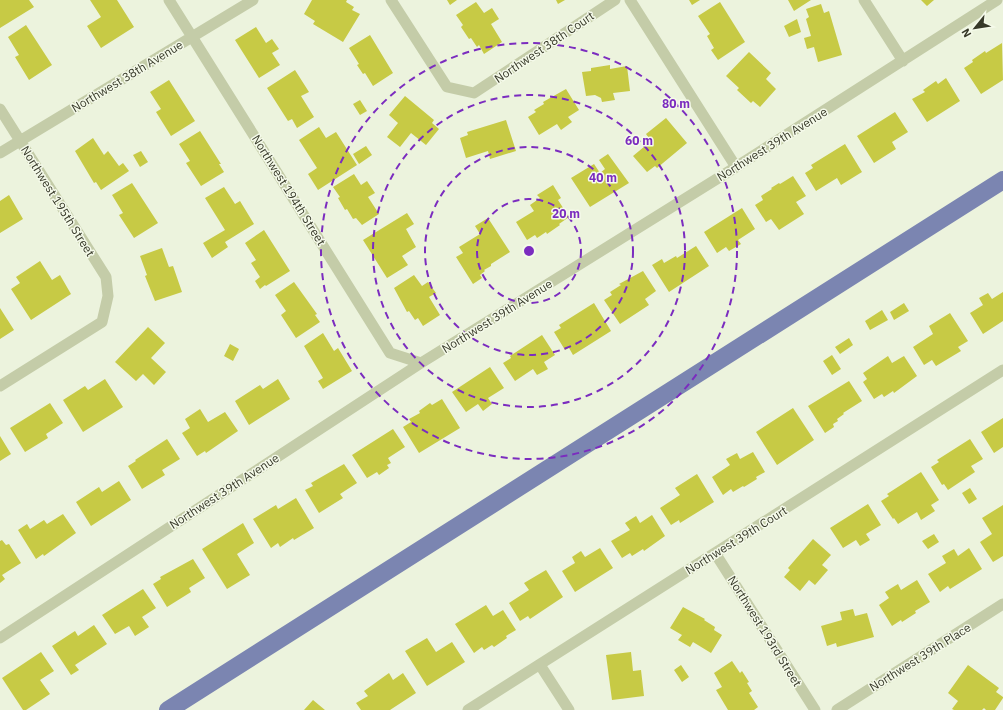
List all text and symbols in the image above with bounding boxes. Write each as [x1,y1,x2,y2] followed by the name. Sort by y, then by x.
[491,8,597,86] street label: Northwest 38th Court
[955,8,995,48] north arrow
[958,26,974,40] text: N
[68,37,186,115] street label: Northwest 38th Avenue
[662,96,690,111] text: 80 m
[714,104,830,184] street label: Northwest 39th Avenue
[249,132,329,248] street label: Northwest 194th Street
[625,133,653,148] text: 60 m
[18,143,98,259] street label: Northwest 195th Street
[589,170,617,185] text: 40 m
[552,206,580,221] text: 20 m
[522,244,536,258] centre of rings
[439,276,555,356] street label: Northwest 39th Avenue
[166,450,282,532] street label: Northwest 39th Avenue
[682,503,790,577] street label: Northwest 39th Court
[725,573,805,689] street label: Northwest 193rd Street
[866,619,974,694] street label: Northwest 39th Place

